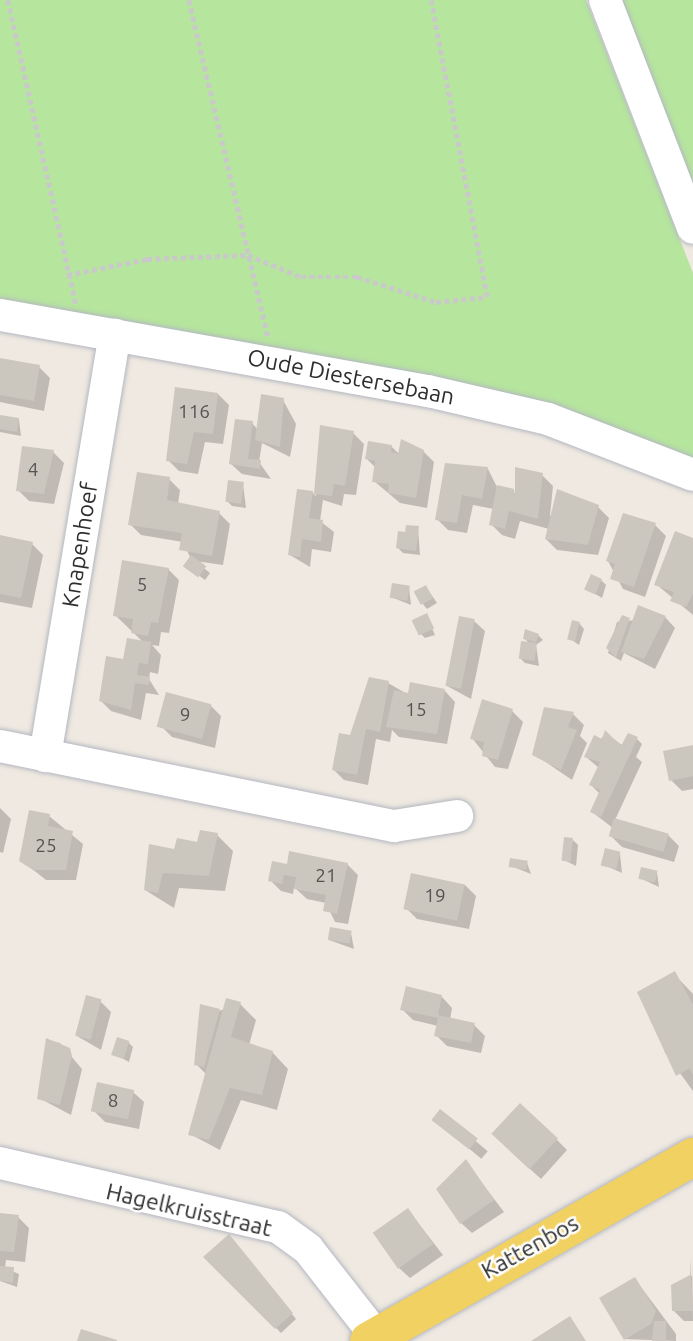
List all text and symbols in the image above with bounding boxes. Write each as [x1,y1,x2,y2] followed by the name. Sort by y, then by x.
[245,343,457,411] street label: Oude Diestersebaan
[178,401,210,423] house number: 116
[28,459,38,481] house number: 4
[56,480,104,610] street label: Knapenhoef
[137,574,147,596] house number: 5
[405,699,427,721] house number: 15
[180,704,190,726] house number: 9
[35,835,57,857] house number: 25
[315,865,337,887] house number: 21
[424,885,446,907] house number: 19
[108,1090,118,1112] house number: 8
[103,1178,275,1242] street label: Hagelkruisstraat
[477,1209,583,1285] street label: Kattenbos

